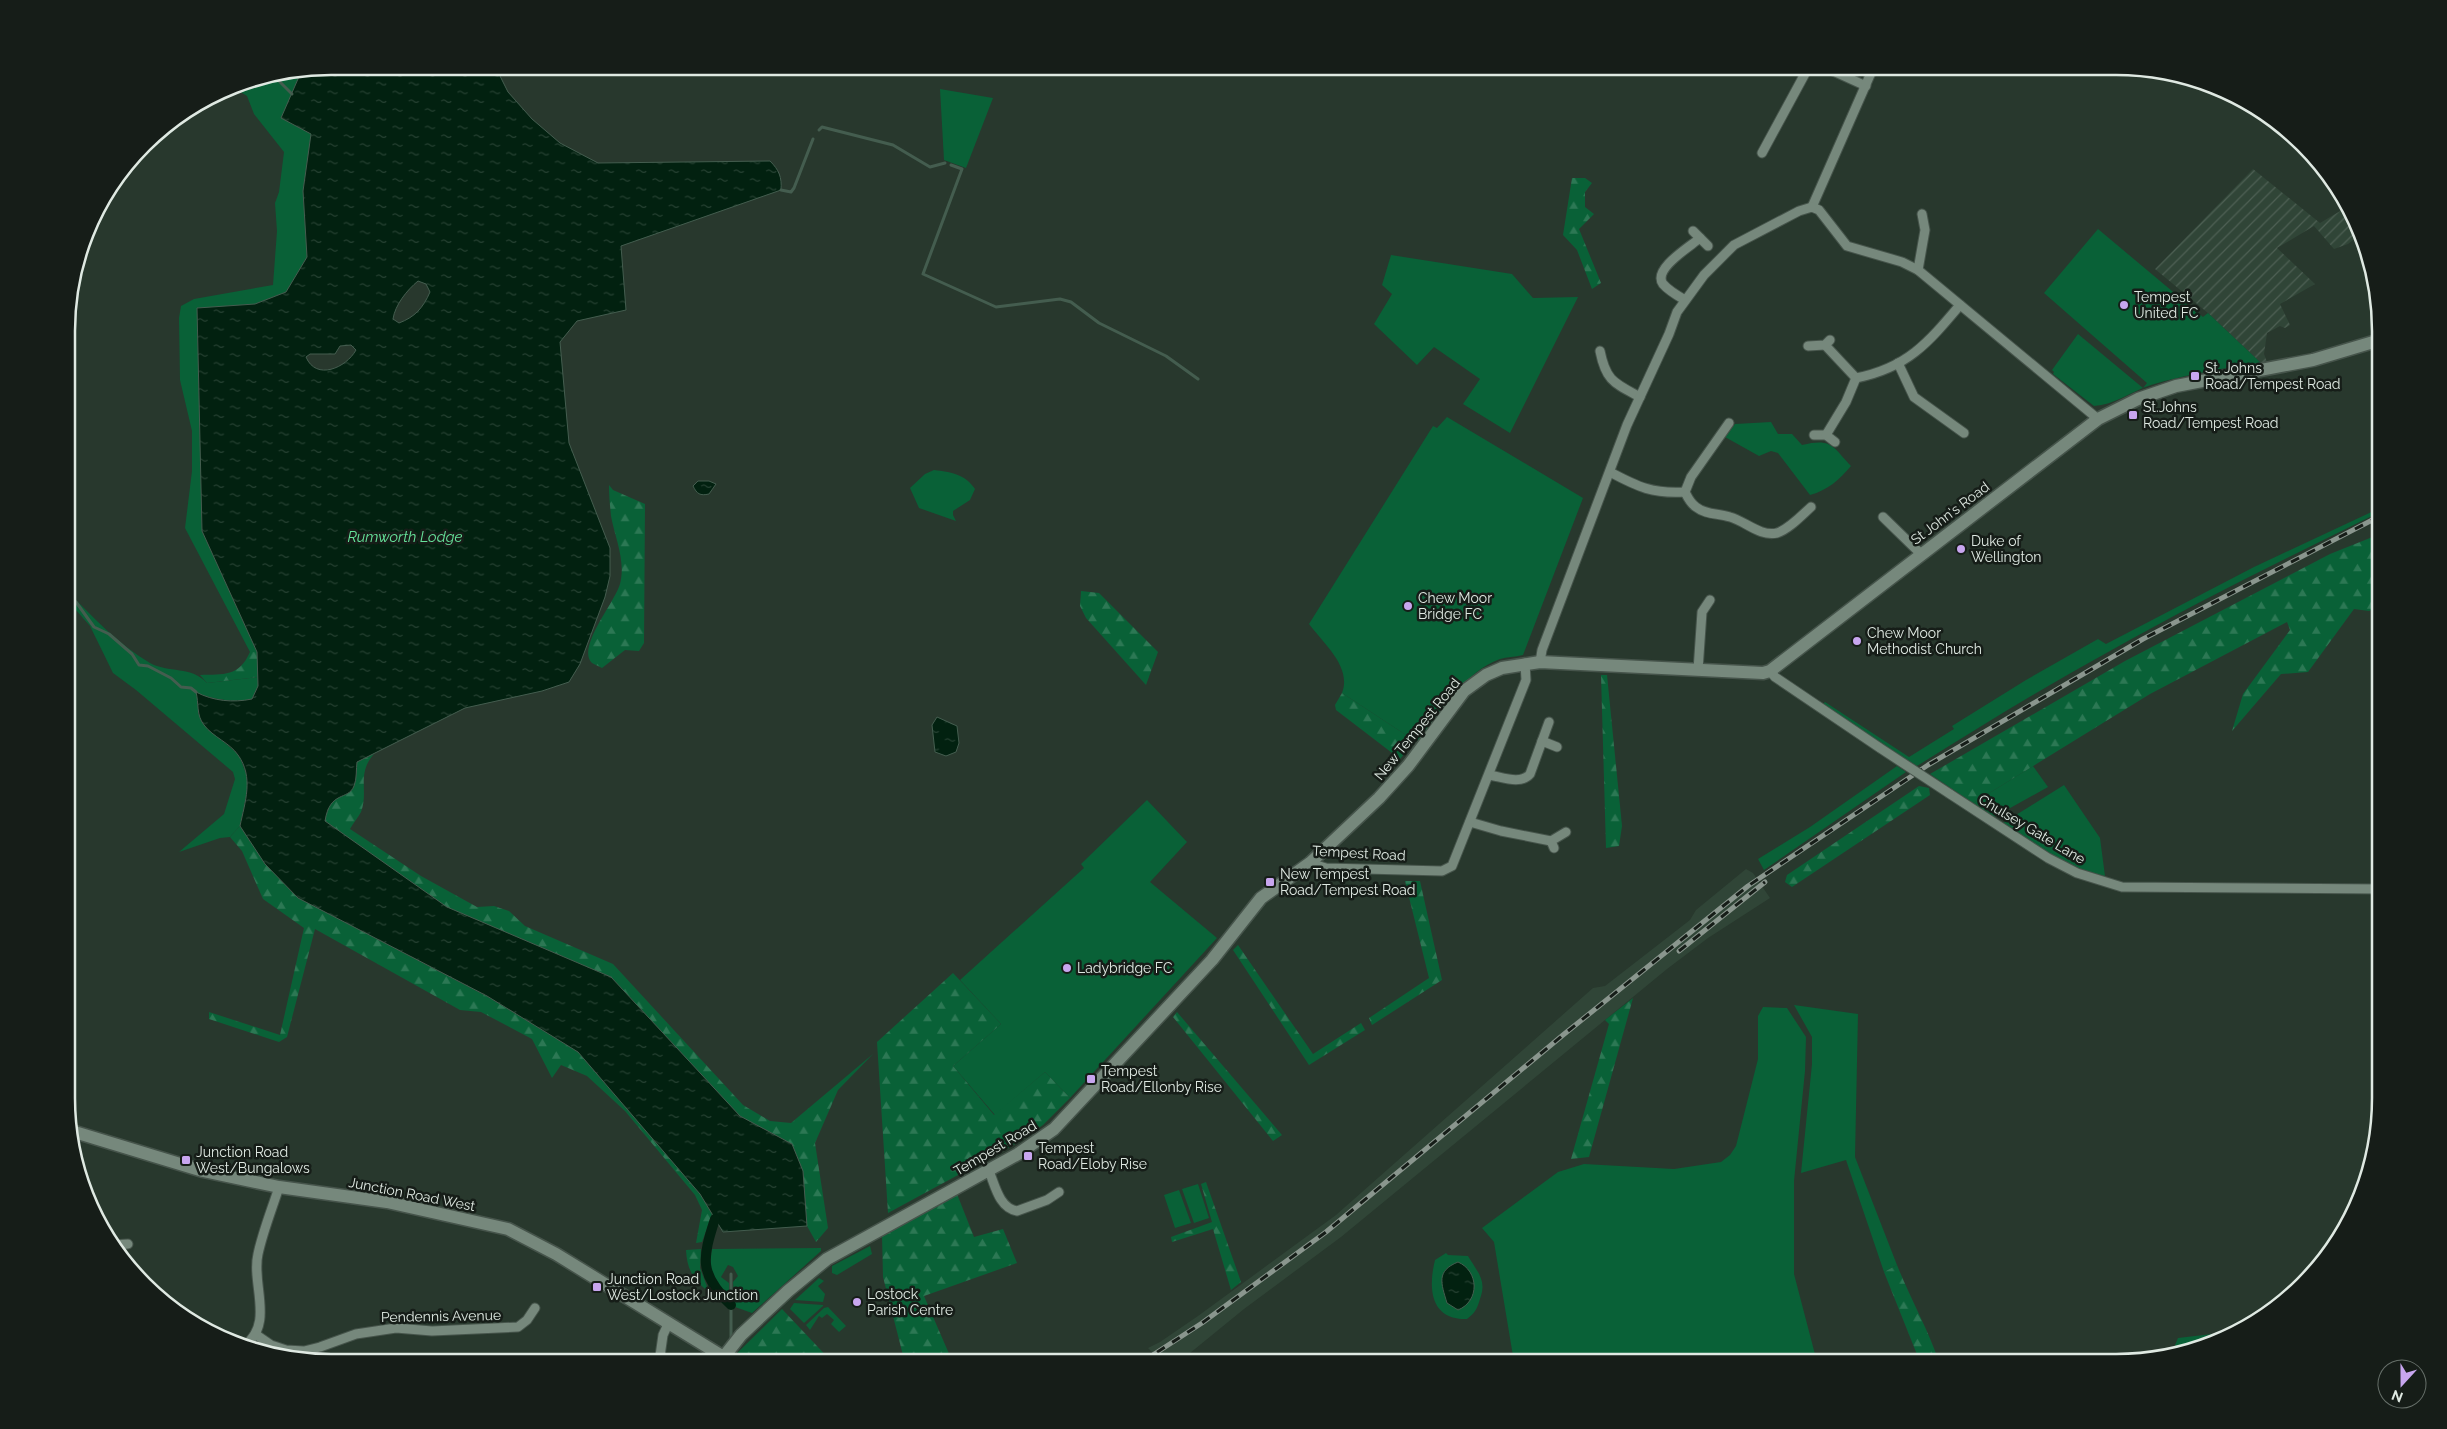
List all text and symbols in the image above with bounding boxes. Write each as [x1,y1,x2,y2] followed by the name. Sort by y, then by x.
[2134,289,2199,321] place label: Tempest United FC
[2118,299,2130,311] marker: Tempest United FC
[2205,360,2341,392] place label: St. Johns Road/Tempest Road
[2189,370,2201,382] marker: St. Johns Road/Tempest Road
[2143,399,2279,431] place label: St.Johns Road/Tempest Road
[2127,409,2139,421] marker: St.Johns Road/Tempest Road
[1908,478,1992,548] street label: St John's Road
[347,528,463,546] water label: Rumworth Lodge
[1971,533,2041,565] place label: Duke of Wellington
[1955,543,1967,555] marker: Duke of Wellington
[1418,590,1492,622] place label: Chew Moor Bridge FC
[1402,600,1414,612] marker: Chew Moor Bridge FC
[1867,625,1982,657] place label: Chew Moor Methodist Church
[1851,635,1863,647] marker: Chew Moor Methodist Church
[1371,675,1463,783] street label: New Tempest Road
[1976,791,2088,867] street label: Chulsey Gate Lane
[1312,843,1406,863] street label: Tempest Road
[1280,866,1416,898] place label: New Tempest Road/Tempest Road
[1264,876,1276,888] marker: New Tempest Road/Tempest Road
[1077,960,1173,976] place label: Ladybridge FC
[1061,962,1073,974] marker: Ladybridge FC
[1101,1063,1222,1095] place label: Tempest Road/Ellonby Rise
[1085,1073,1097,1085] marker: Tempest Road/Ellonby Rise
[951,1117,1039,1179] street label: Tempest Road
[1038,1140,1147,1172] place label: Tempest Road/Eloby Rise
[196,1144,310,1176] place label: Junction Road West/Bungalows
[1022,1150,1034,1162] marker: Tempest Road/Eloby Rise
[180,1154,192,1166] marker: Junction Road West/Bungalows
[347,1174,477,1214] street label: Junction Road West
[607,1271,758,1303] place label: Junction Road West/Lostock Junction
[591,1281,603,1293] marker: Junction Road West/Lostock Junction
[867,1286,953,1318] place label: Lostock Parish Centre
[851,1296,863,1308] marker: Lostock Parish Centre
[381,1307,501,1325] street label: Pendennis Avenue
[2377,1359,2427,1409] north arrow
[2389,1387,2405,1406] text: N

